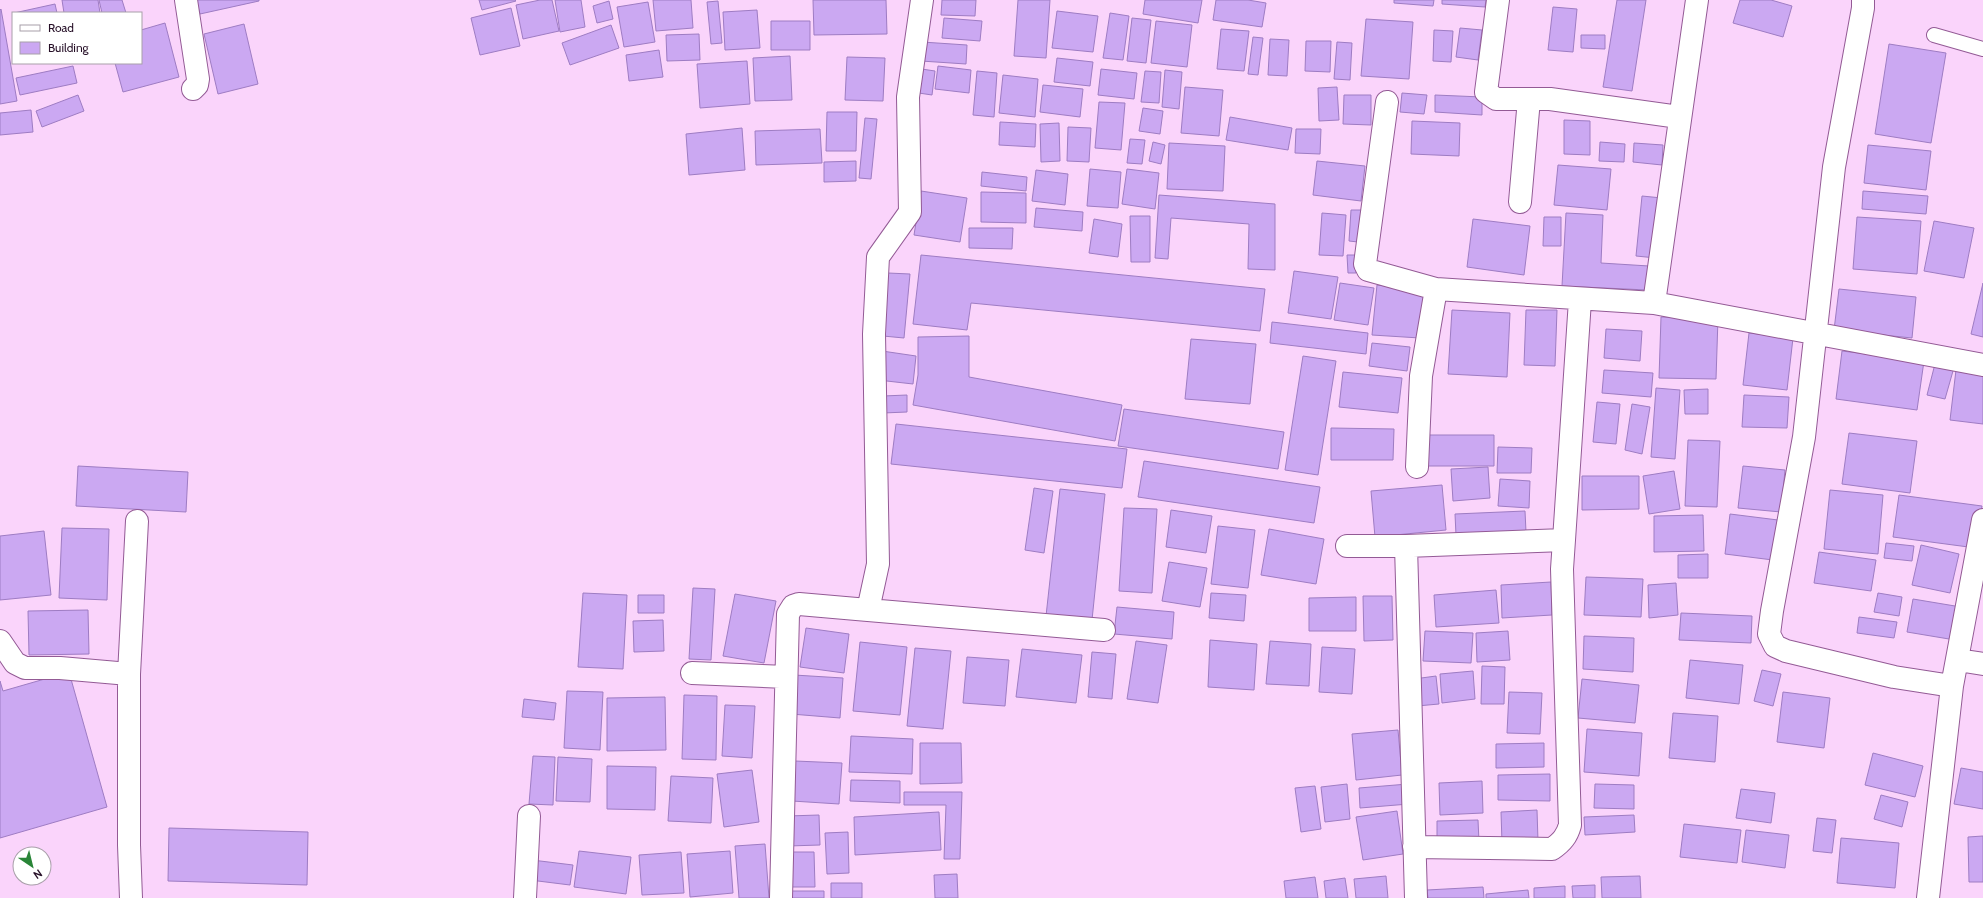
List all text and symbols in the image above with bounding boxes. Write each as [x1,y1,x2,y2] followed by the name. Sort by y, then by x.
[12,12,142,64] legend
[48,20,74,35] text: Road
[48,40,90,55] text: Building
[12,846,52,886] north arrow
[31,866,45,882] text: N

